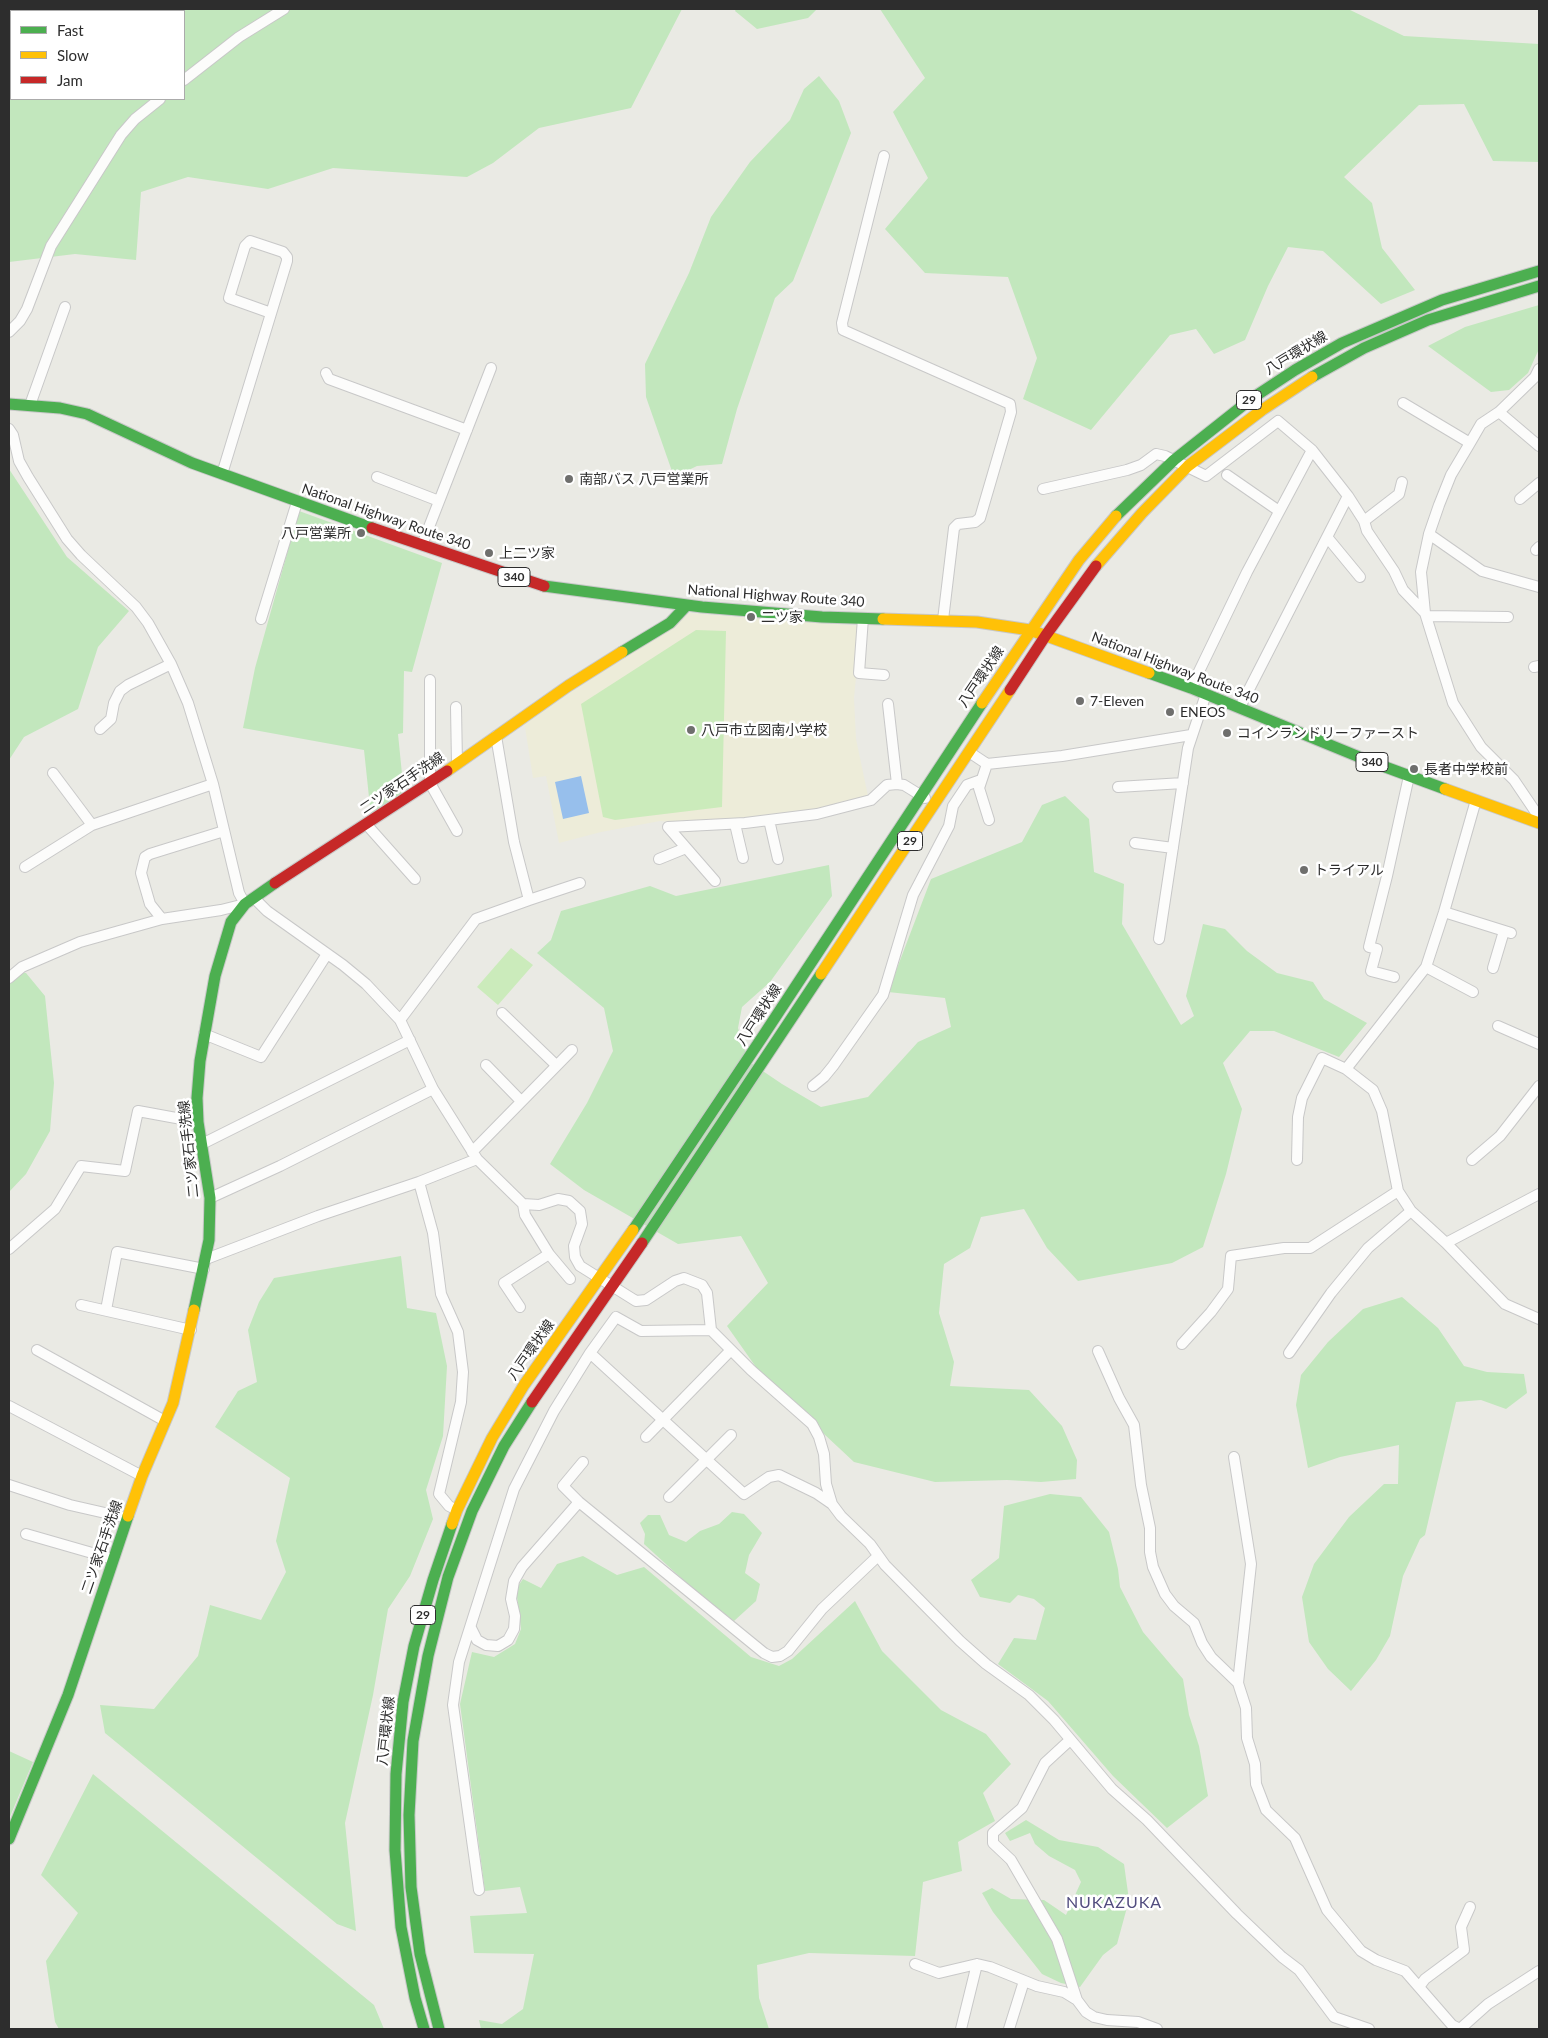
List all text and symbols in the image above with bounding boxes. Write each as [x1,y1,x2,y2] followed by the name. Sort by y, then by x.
[10,10,185,100] legend
[57,21,84,39] text: Fast
[57,46,89,64] text: Slow
[57,71,83,89] text: Jam
[1262,328,1330,378] street label: 八戸環状線
[1236,390,1262,410] road number: 29
[579,471,709,487] place label: 南部バス 八戸営業所
[563,473,575,485] marker: 南部バス 八戸営業所
[299,480,473,554] street label: National Highway Route 340
[281,525,351,541] place label: 八戸営業所
[355,527,367,539] marker: 八戸営業所
[499,545,555,561] place label: 上二ツ家
[483,547,495,559] marker: 上二ツ家
[498,568,530,586] road number: 340
[687,581,865,611] street label: National Highway Route 340
[761,609,803,625] place label: 二ツ家
[745,611,757,623] marker: 二ツ家
[1089,628,1261,708] street label: National Highway Route 340
[954,643,1008,711] street label: 八戸環状線
[1090,693,1144,709] place label: 7-Eleven
[1074,695,1086,707] marker: 7-Eleven
[1180,704,1225,720] place label: ENEOS
[1164,706,1176,718] marker: ENEOS
[701,722,827,738] place label: 八戸市立図南小学校
[685,724,697,736] marker: 八戸市立図南小学校
[1237,725,1419,741] place label: コインランドリーファースト
[1221,727,1233,739] marker: コインランドリーファースト
[357,749,447,817] street label: 二ツ家石手洗線
[1356,752,1388,772] road number: 340
[1424,761,1508,777] place label: 長者中学校前
[1408,763,1420,775] marker: 長者中学校前
[898,831,922,850] road number: 29
[1314,862,1384,878] place label: トライアル
[1298,864,1310,876] marker: トライアル
[733,981,785,1049] street label: 八戸環状線
[176,1099,202,1199] street label: 二ツ家石手洗線
[504,1317,558,1383] street label: 八戸環状線
[78,1498,126,1596] street label: 二ツ家石手洗線
[410,1606,436,1624] road number: 29
[374,1695,398,1767] street label: 八戸環状線
[1065,1893,1163,1913] district label: NUKAZUKA

